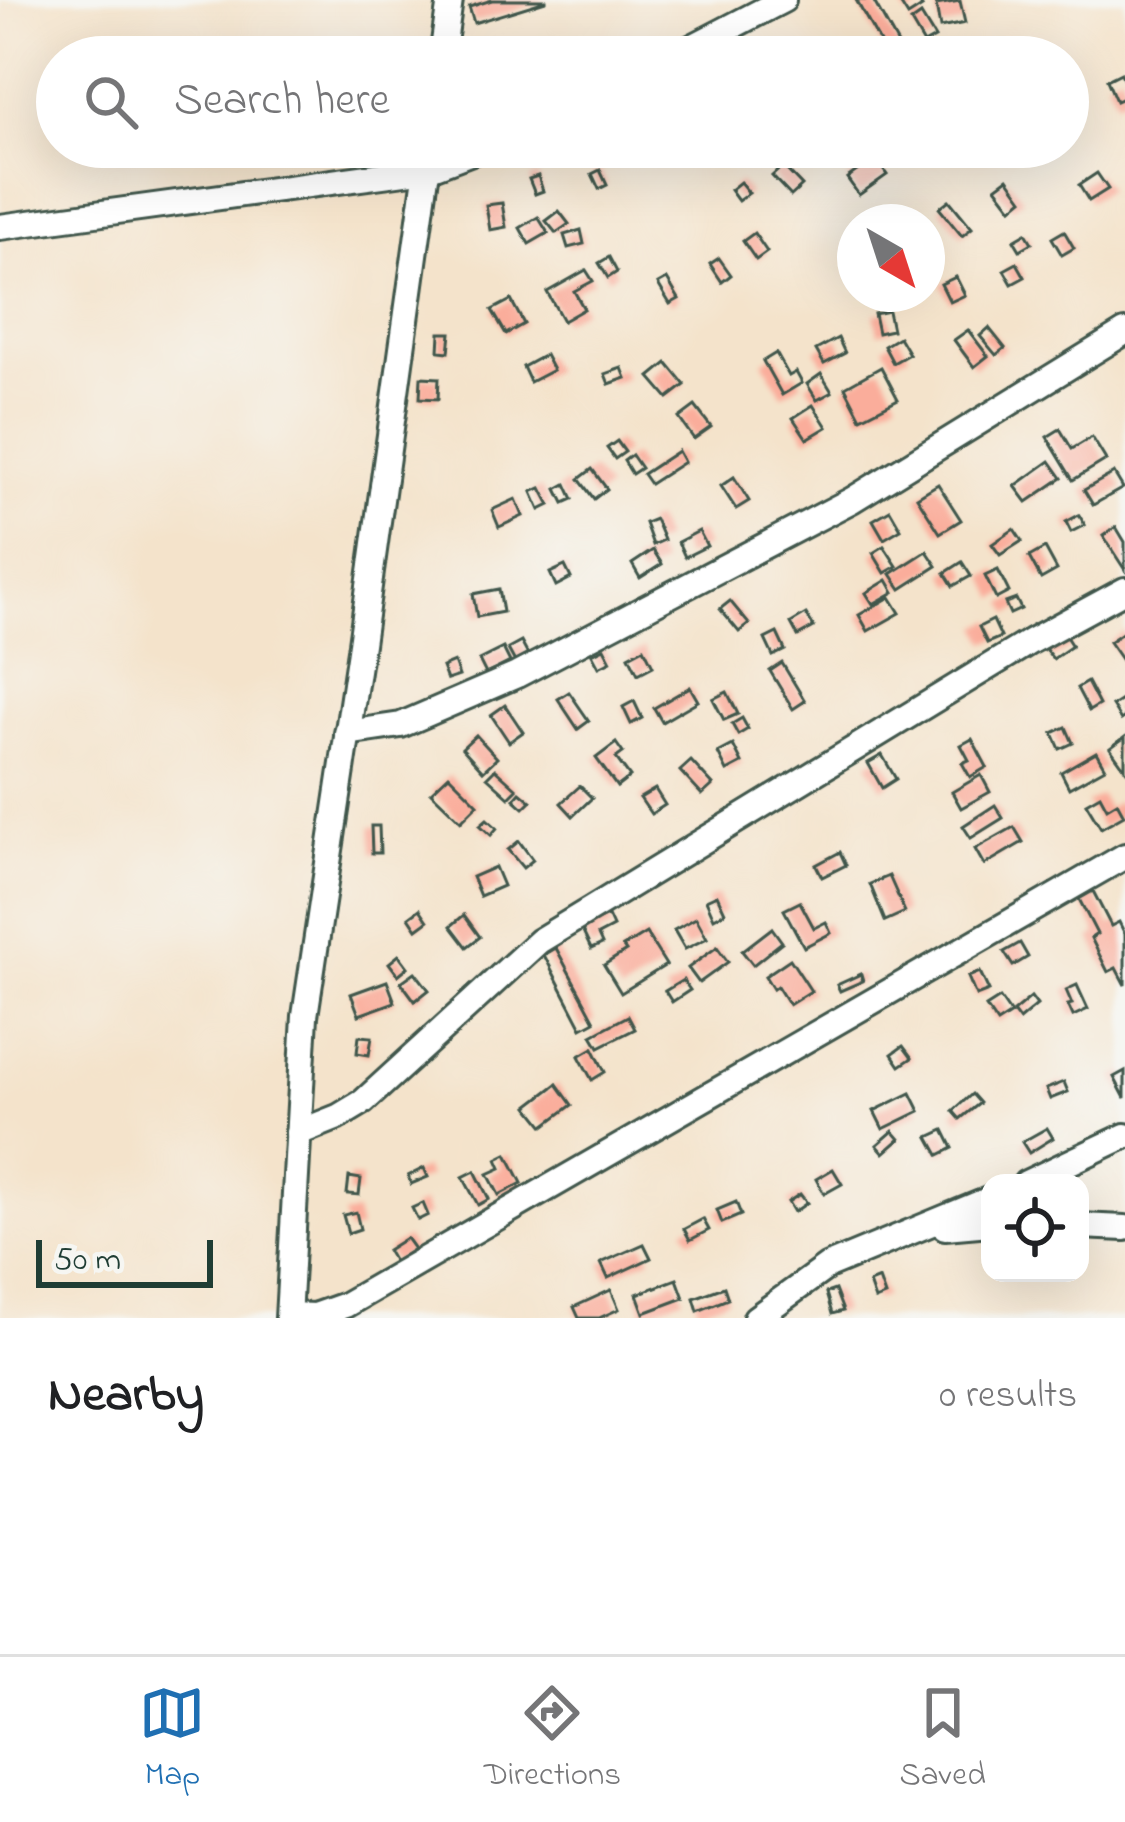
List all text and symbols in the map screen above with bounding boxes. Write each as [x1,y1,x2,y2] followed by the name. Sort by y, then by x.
[36,36,1089,168] search box
[78,69,144,135] icon: search
[174,69,390,135] text: Search here
[837,204,945,312] north arrow
[981,1174,1089,1282] map controls
[981,1174,1089,1282] button: locate
[36,1234,213,1287] scale bar
[54,1237,121,1285] text: 50 m
[48,1359,204,1434] text: Nearby
[939,1368,1077,1425] text: 0 results
[139,1680,205,1800] tab: Map
[484,1680,621,1800] tab: Directions
[900,1680,986,1800] tab: Saved

